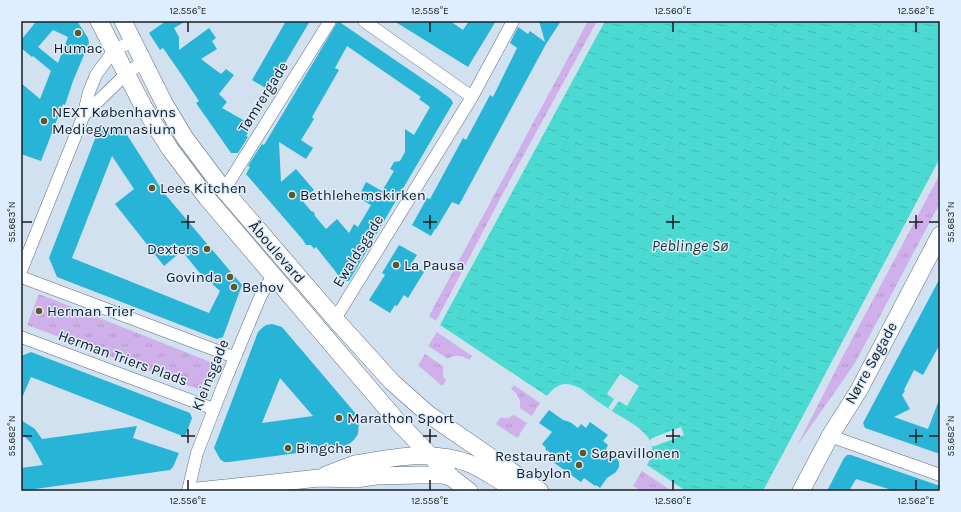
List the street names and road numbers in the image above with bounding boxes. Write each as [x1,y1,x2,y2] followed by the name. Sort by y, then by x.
[234,58,292,136] street label: Tømrergade
[329,212,387,290] street label: Ewaldsgade
[245,217,309,287] street label: Åboulevard
[841,319,901,407] street label: Nørre Søgade
[56,326,190,390] street label: Herman Triers Plads
[187,337,233,413] street label: Kleinsgade

